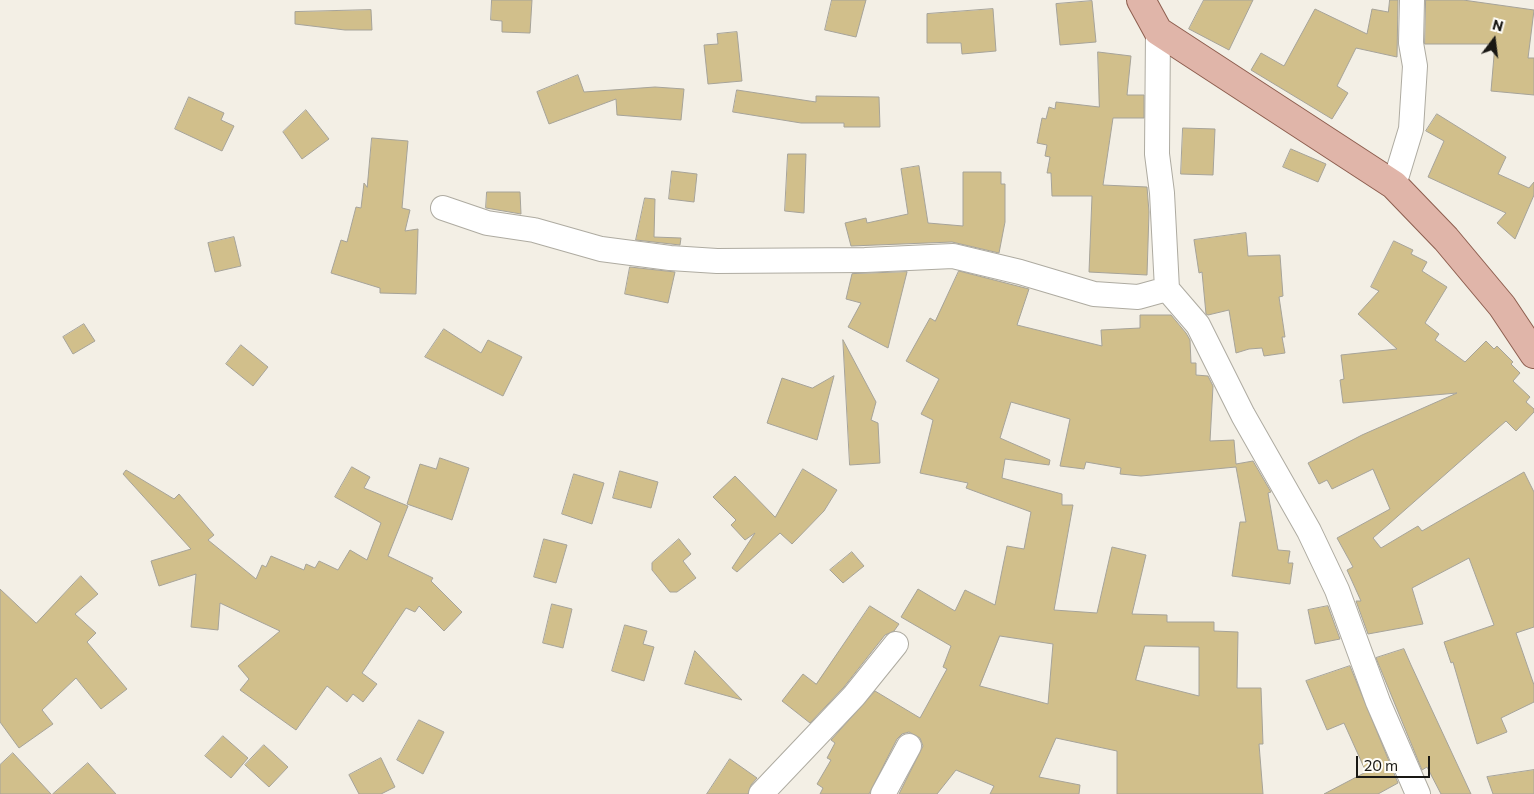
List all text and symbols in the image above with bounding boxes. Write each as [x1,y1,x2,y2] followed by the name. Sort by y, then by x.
[1469,15,1519,65] north arrow
[1491,15,1505,35] text: N
[1359,746,1433,778] scale bar
[1364,756,1398,774] text: 20 m

